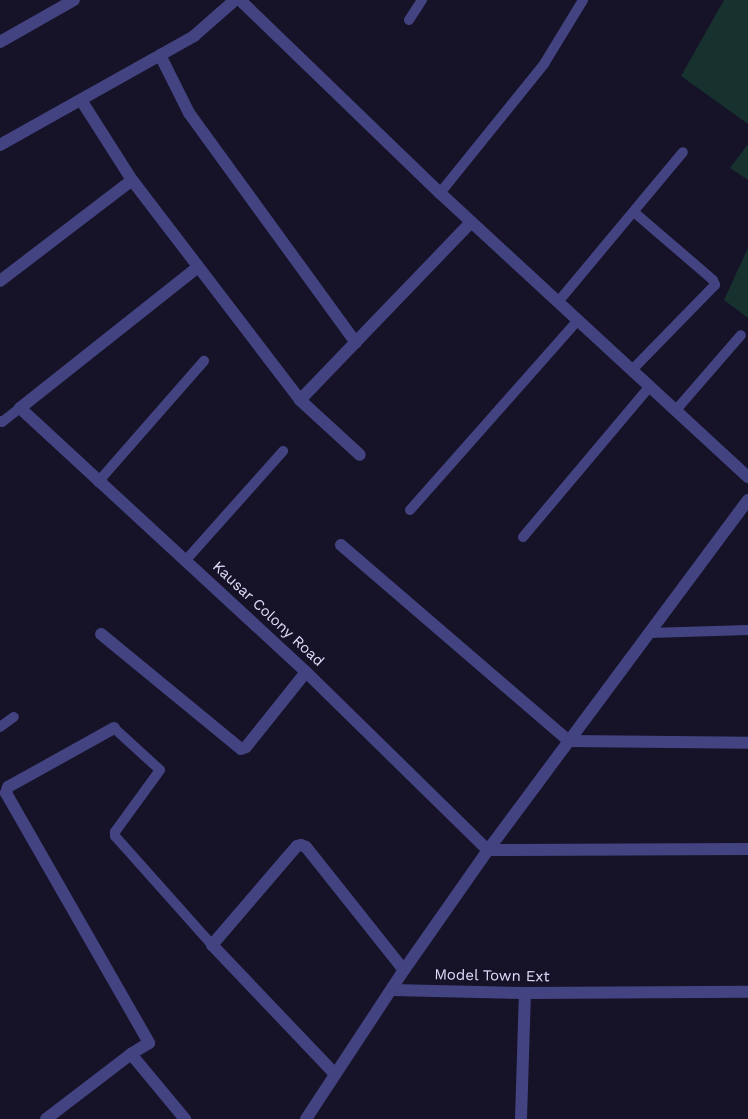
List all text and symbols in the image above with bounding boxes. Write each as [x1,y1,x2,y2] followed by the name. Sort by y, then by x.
[208,557,328,671] street label: Kausar Colony Road
[434,966,550,986] street label: Model Town Ext

